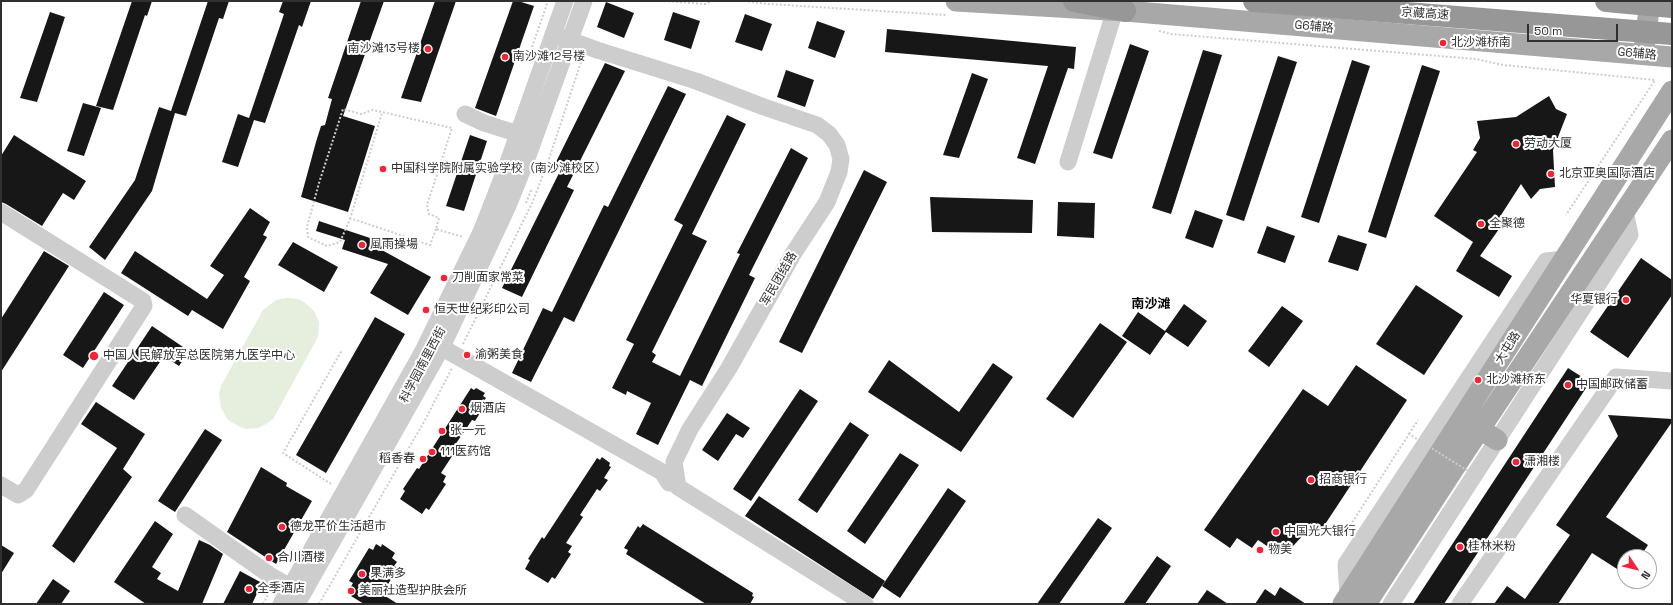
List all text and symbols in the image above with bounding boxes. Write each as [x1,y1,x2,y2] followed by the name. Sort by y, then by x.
[1401,5,1449,23] street label: 京藏高速
[1529,16,1620,42] scale bar
[1294,18,1334,36] street label: G6辅路
[1534,23,1562,39] text: 50 m
[1451,36,1511,50] place label: 北沙滩桥南
[1438,38,1448,48] marker: 北沙滩桥南
[348,42,420,56] place label: 南沙滩13号楼
[423,44,433,54] marker: 南沙滩13号楼
[1617,45,1657,63] street label: G6辅路
[513,50,585,64] place label: 南沙滩12号楼
[500,52,510,62] marker: 南沙滩12号楼
[1524,137,1572,151] place label: 劳动大厦
[1511,139,1521,149] marker: 劳动大厦
[391,162,607,176] place label: 中国科学院附属实验学校（南沙滩校区）
[378,164,388,174] marker: 中国科学院附属实验学校（南沙滩校区）
[1559,167,1655,181] place label: 北京亚奥国际酒店
[1546,169,1556,179] marker: 北京亚奥国际酒店
[1489,217,1525,231] place label: 全聚德
[1476,219,1486,229] marker: 全聚德
[370,238,418,252] place label: 風雨操場
[357,240,367,250] marker: 風雨操場
[758,249,800,309] street label: 军民团结路
[452,271,524,285] place label: 刀削面家常菜
[439,273,449,283] marker: 刀削面家常菜
[1570,293,1618,307] place label: 华夏银行
[1621,295,1631,305] marker: 华夏银行
[1132,296,1170,312] district label: 南沙滩
[434,303,530,317] place label: 恒天世纪彩印公司
[421,305,431,315] marker: 恒天世纪彩印公司
[397,325,449,405] street label: 科学园南里西街
[1492,329,1524,367] street label: 大屯路
[475,348,523,362] place label: 渝粥美食
[103,349,295,363] place label: 中国人民解放军总医院第九医学中心
[88,350,100,362] marker: 中国人民解放军总医院第九医学中心
[462,350,472,360] marker: 渝粥美食
[1486,373,1546,387] place label: 北沙滩桥东
[1473,375,1483,385] marker: 北沙滩桥东
[1576,378,1648,392] place label: 中国邮政储蓄
[1563,380,1573,390] marker: 中国邮政储蓄
[470,402,506,416] place label: 烟酒店
[457,404,467,414] marker: 烟酒店
[450,424,486,438] place label: 张一元
[437,426,447,436] marker: 张一元
[440,445,491,459] place label: 111医药馆
[427,447,437,457] marker: 111医药馆
[379,452,415,466] place label: 稻香春
[418,454,428,464] marker: 稻香春
[1524,455,1560,469] place label: 潇湘楼
[1511,457,1521,467] marker: 潇湘楼
[1319,473,1367,487] place label: 招商银行
[1306,475,1316,485] marker: 招商银行
[290,520,386,534] place label: 德龙平价生活超市
[277,522,287,532] marker: 德龙平价生活超市
[1284,525,1356,539] place label: 中国光大银行
[1271,527,1281,537] marker: 中国光大银行
[1468,540,1516,554] place label: 桂林米粉
[1455,542,1465,552] marker: 桂林米粉
[1268,543,1292,557] place label: 物美
[1255,545,1265,555] marker: 物美
[1617,549,1657,589] north arrow
[277,551,325,565] place label: 合川酒楼
[264,553,274,563] marker: 合川酒楼
[370,567,406,581] place label: 果满多
[1638,568,1654,582] text: N
[357,569,367,579] marker: 果满多
[257,582,305,596] place label: 全季酒店
[244,584,254,594] marker: 全季酒店
[359,584,467,598] place label: 美丽社造型护肤会所
[346,586,356,596] marker: 美丽社造型护肤会所

